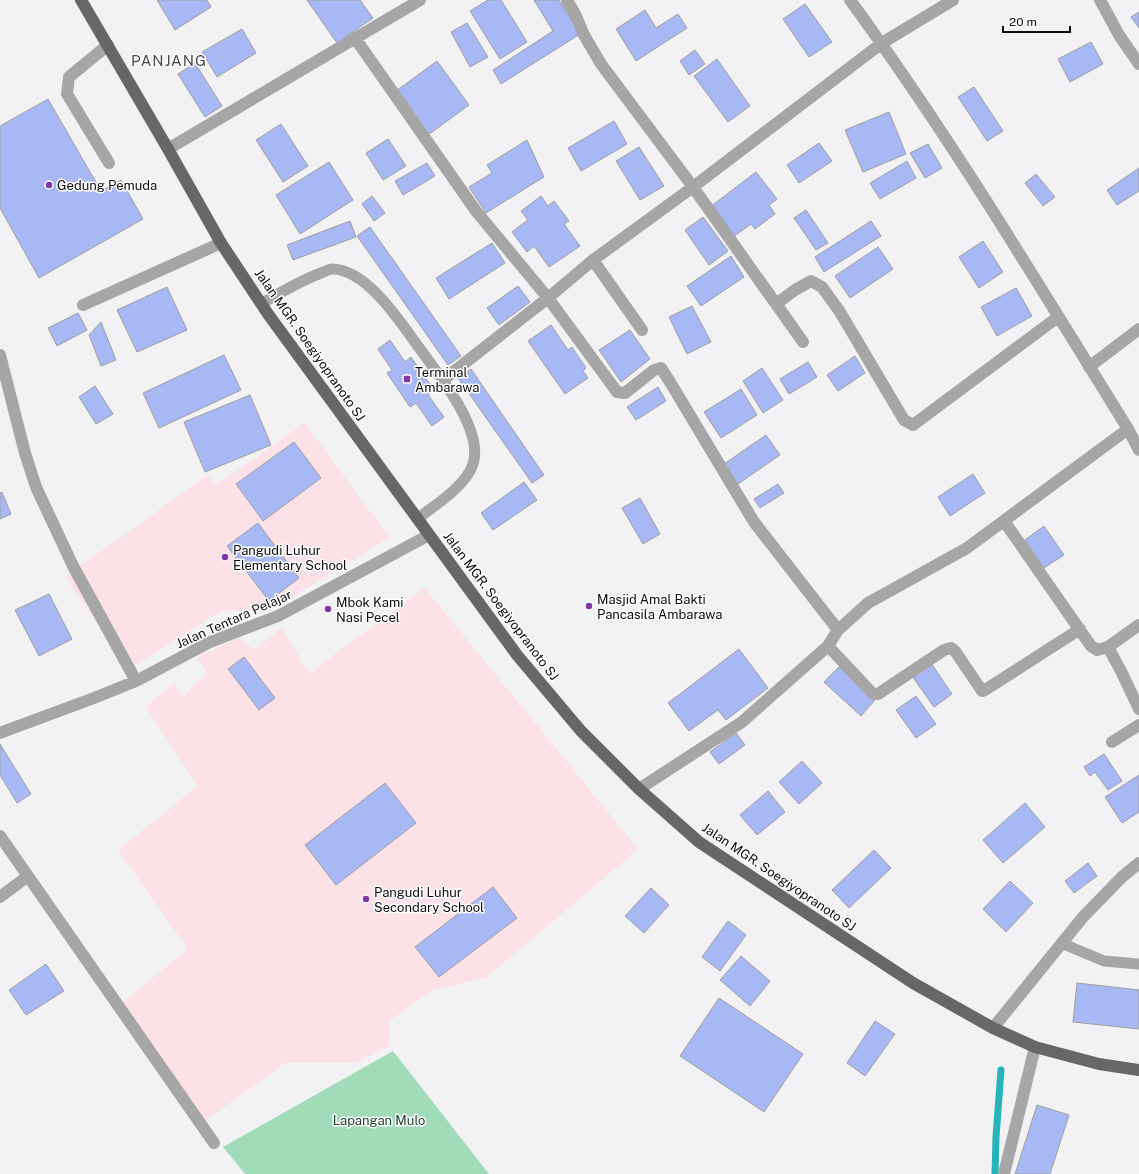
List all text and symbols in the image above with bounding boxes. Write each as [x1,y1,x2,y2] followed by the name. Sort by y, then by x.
[1003,8,1070,34] scale bar
[1009,15,1037,29] text: 20 m
[131,52,207,69] district label: PANJANG
[57,178,157,193] place label: Gedung Pemuda
[44,180,54,190] marker: Gedung Pemuda
[252,266,368,424] street label: Jalan MGR. Soegiyopranoto SJ
[415,365,479,395] place label: Terminal Ambarawa
[402,374,412,384] marker: Terminal Ambarawa
[440,529,562,683] street label: Jalan MGR. Soegiyopranoto SJ
[233,543,347,573] place label: Pangudi Luhur Elementary School
[220,552,230,562] marker: Pangudi Luhur Elementary School
[174,587,294,651] street label: Jalan Tentara Pelajar
[597,592,722,622] place label: Masjid Amal Bakti Pancasila Ambarawa
[336,595,403,625] place label: Mbok Kami Nasi Pecel
[584,601,594,611] marker: Masjid Amal Bakti Pancasila Ambarawa
[323,604,333,614] marker: Mbok Kami Nasi Pecel
[699,820,859,934] street label: Jalan MGR. Soegiyopranoto SJ
[374,885,484,915] place label: Pangudi Luhur Secondary School
[361,894,371,904] marker: Pangudi Luhur Secondary School
[333,1113,425,1128] park label: Lapangan Mulo

